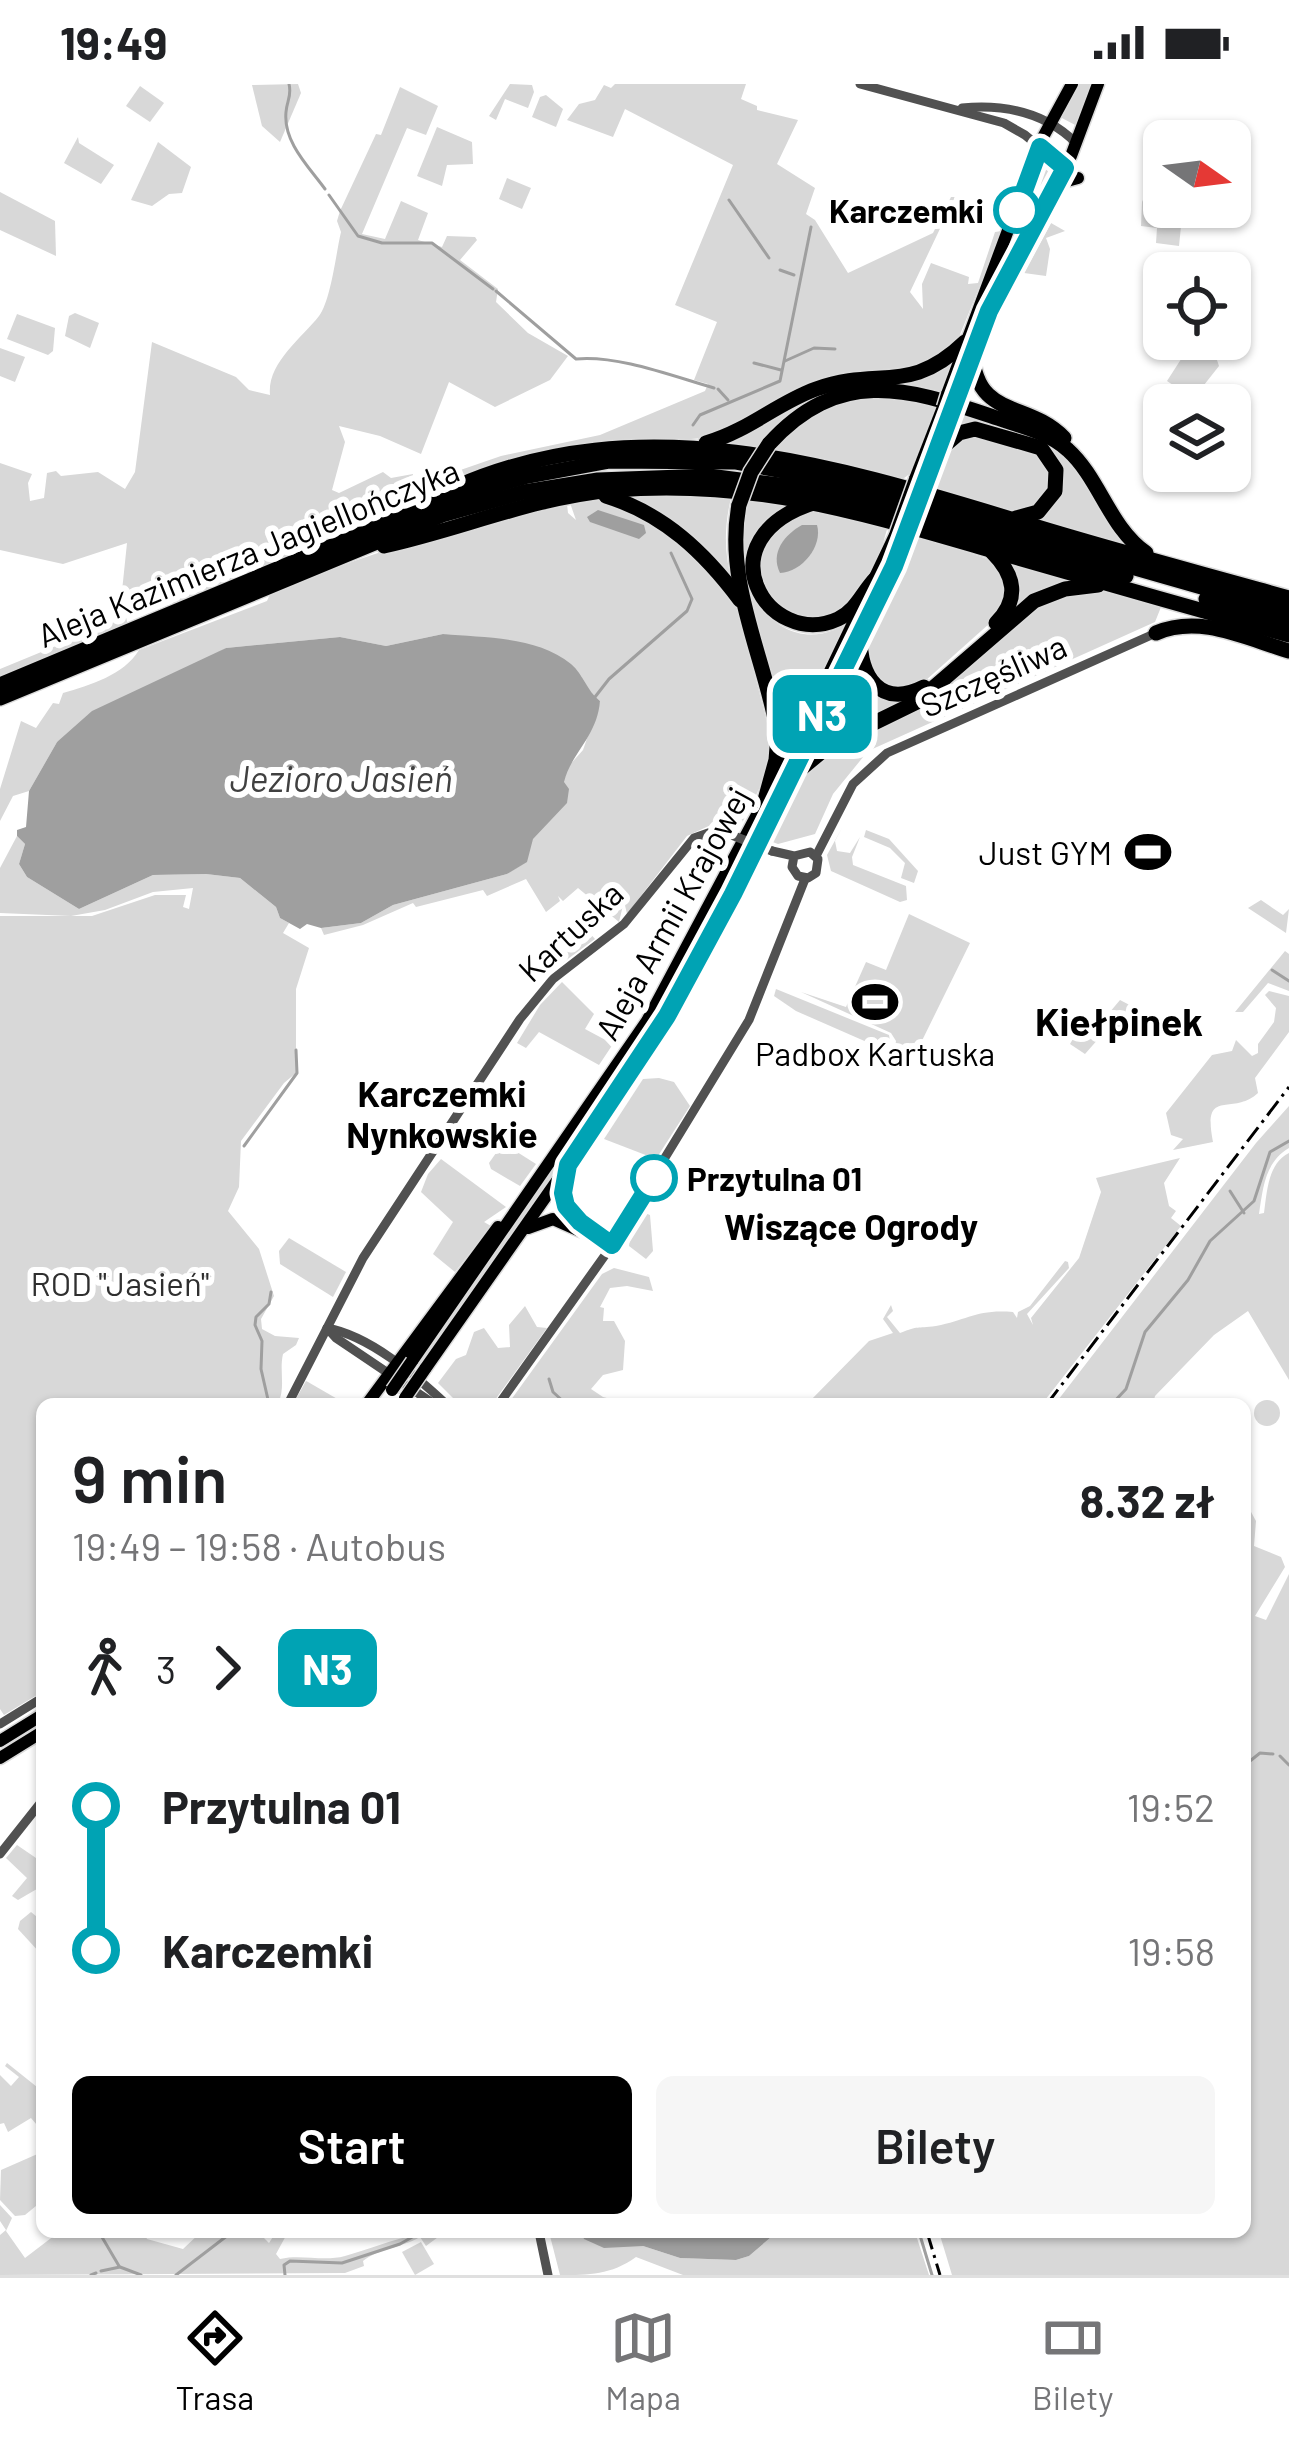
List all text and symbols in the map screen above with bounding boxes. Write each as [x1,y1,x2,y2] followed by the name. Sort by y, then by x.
[60,15,167,69] text: 19:49
[1143,120,1251,228] north arrow
[1143,120,1251,492] map controls
[995,188,1039,232] marker: Karczemki
[829,190,984,230] place label: Karczemki
[1143,252,1251,360] button: locate
[1143,384,1251,492] button: layers
[31,449,465,655] street label: Aleja Kazimierza Jagiellończyka
[914,625,1072,725] street label: Szczęśliwa
[768,675,876,753] line badge: N3
[797,689,847,739] text: N3
[229,756,453,799] water label: Jezioro Jasień
[586,780,758,1046] street label: Aleja Armii Krajowej
[1123,827,1173,877] sports icon: Just GYM
[979,832,1112,872] place label: Just GYM
[509,873,631,989] street label: Kartuska
[850,977,900,1027] sports icon: Padbox Kartuska
[1035,997,1203,1044] district label: Kiełpinek
[755,1033,995,1073] place label: Padbox Kartuska
[346,1071,538,1155] district label: Karczemki Nynkowskie
[632,1156,676,1200] marker: Przytulna 01
[687,1158,862,1198] place label: Przytulna 01
[724,1204,978,1247] district label: Wiszące Ogrody
[31,1263,209,1303] park label: ROD "Jasień"
[72,1437,227,1516] text: 9 min
[1080,1473,1215,1527] text: 8.32 zł
[72,1522,446,1569] text: 19:49 – 19:58 · Autobus
[72,1635,138,1701] icon: walk
[194,1635,260,1701] icon: forward
[302,1643,353,1693] text: N3
[156,1645,176,1692] text: 3
[162,1779,401,1833] text: Przytulna 01
[1127,1783,1215,1830] text: 19:52
[162,1923,373,1977] text: Karczemki
[1127,1927,1215,1974] text: 19:58
[72,2076,632,2214] button: Start
[656,2076,1215,2214] button: Bilety
[176,2305,254,2417] tab: Trasa
[605,2305,681,2417] tab: Mapa
[1032,2305,1113,2417] tab: Bilety

